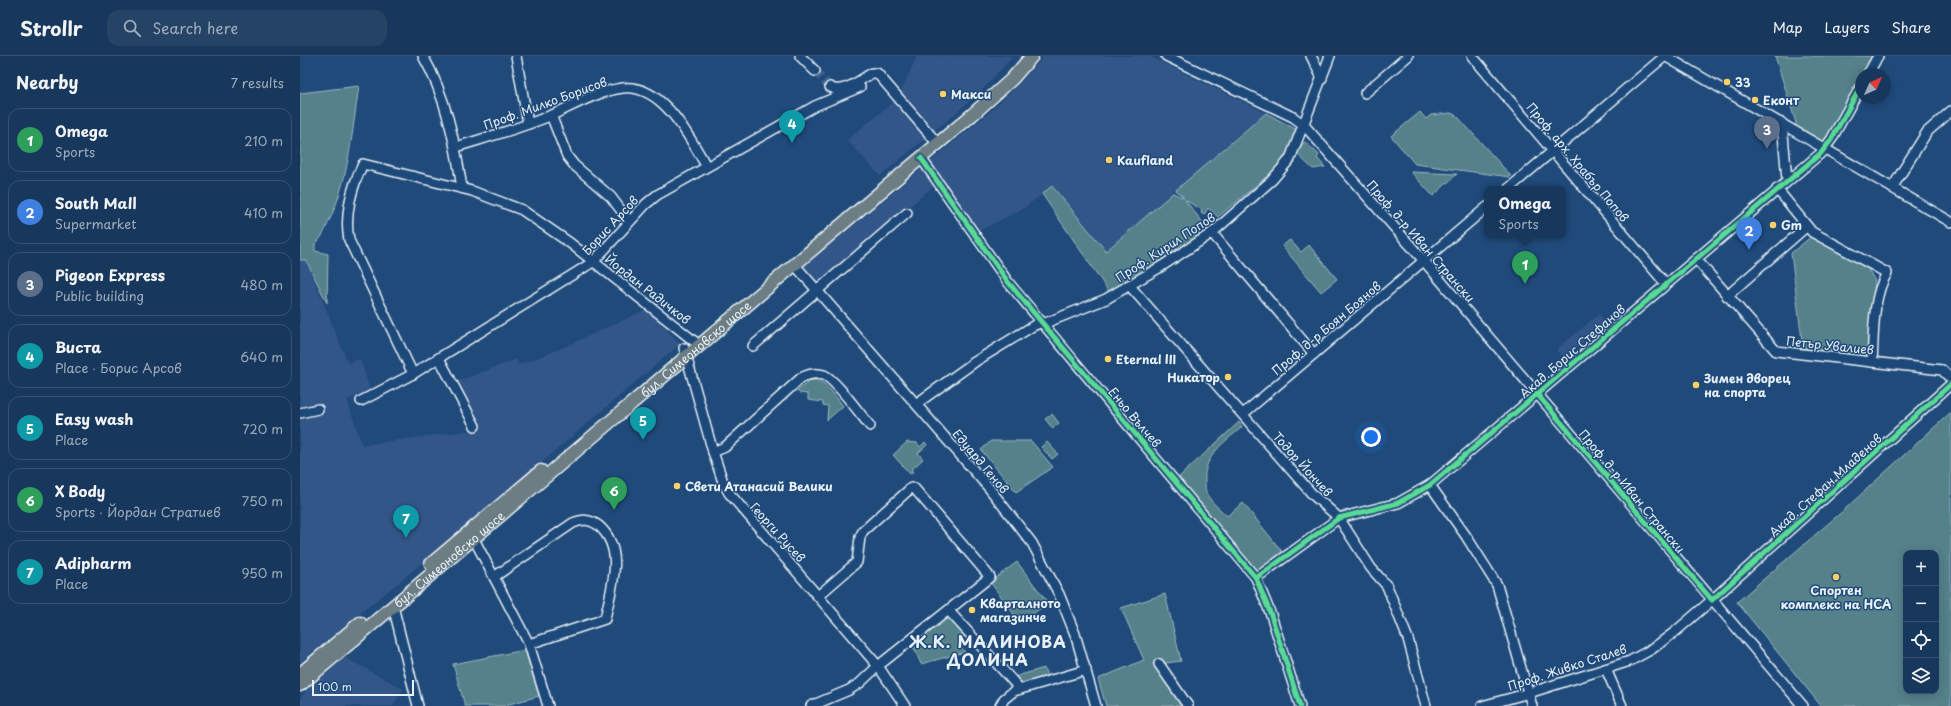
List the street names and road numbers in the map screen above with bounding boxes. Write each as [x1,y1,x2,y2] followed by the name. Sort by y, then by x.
[481,72,609,134] street label: Проф. Милко Борисов
[1523,98,1633,226] street label: Проф. арх. Храбър Попов
[1363,176,1479,306] street label: Проф. д-р Иван Странски
[578,191,642,259] street label: Борис Арсов
[1112,208,1219,286] street label: Проф. Кирил Попов
[601,250,695,328] street label: Йордан Радичков
[1267,277,1385,379] street label: Проф. д-р Боян Боянов
[636,296,755,401] street label: бул. Симеоновско шосе
[1515,300,1629,402] street label: Акад. Борис Стефанов
[1785,331,1875,359] street label: Петър Увалиев
[1104,383,1166,451] street label: Еньо Вълчев
[949,425,1013,497] street label: Едуард Генов
[1575,425,1689,557] street label: Проф. д-р Иван Странски
[1269,428,1337,500] street label: Тодор Йончев
[1765,429,1886,541] street label: Акад. Стефан Младенов
[746,498,810,566] street label: Георги Русев
[389,506,509,611] street label: бул. Симеоновско шосе
[1505,639,1629,695] street label: Проф. Живко Сталев

